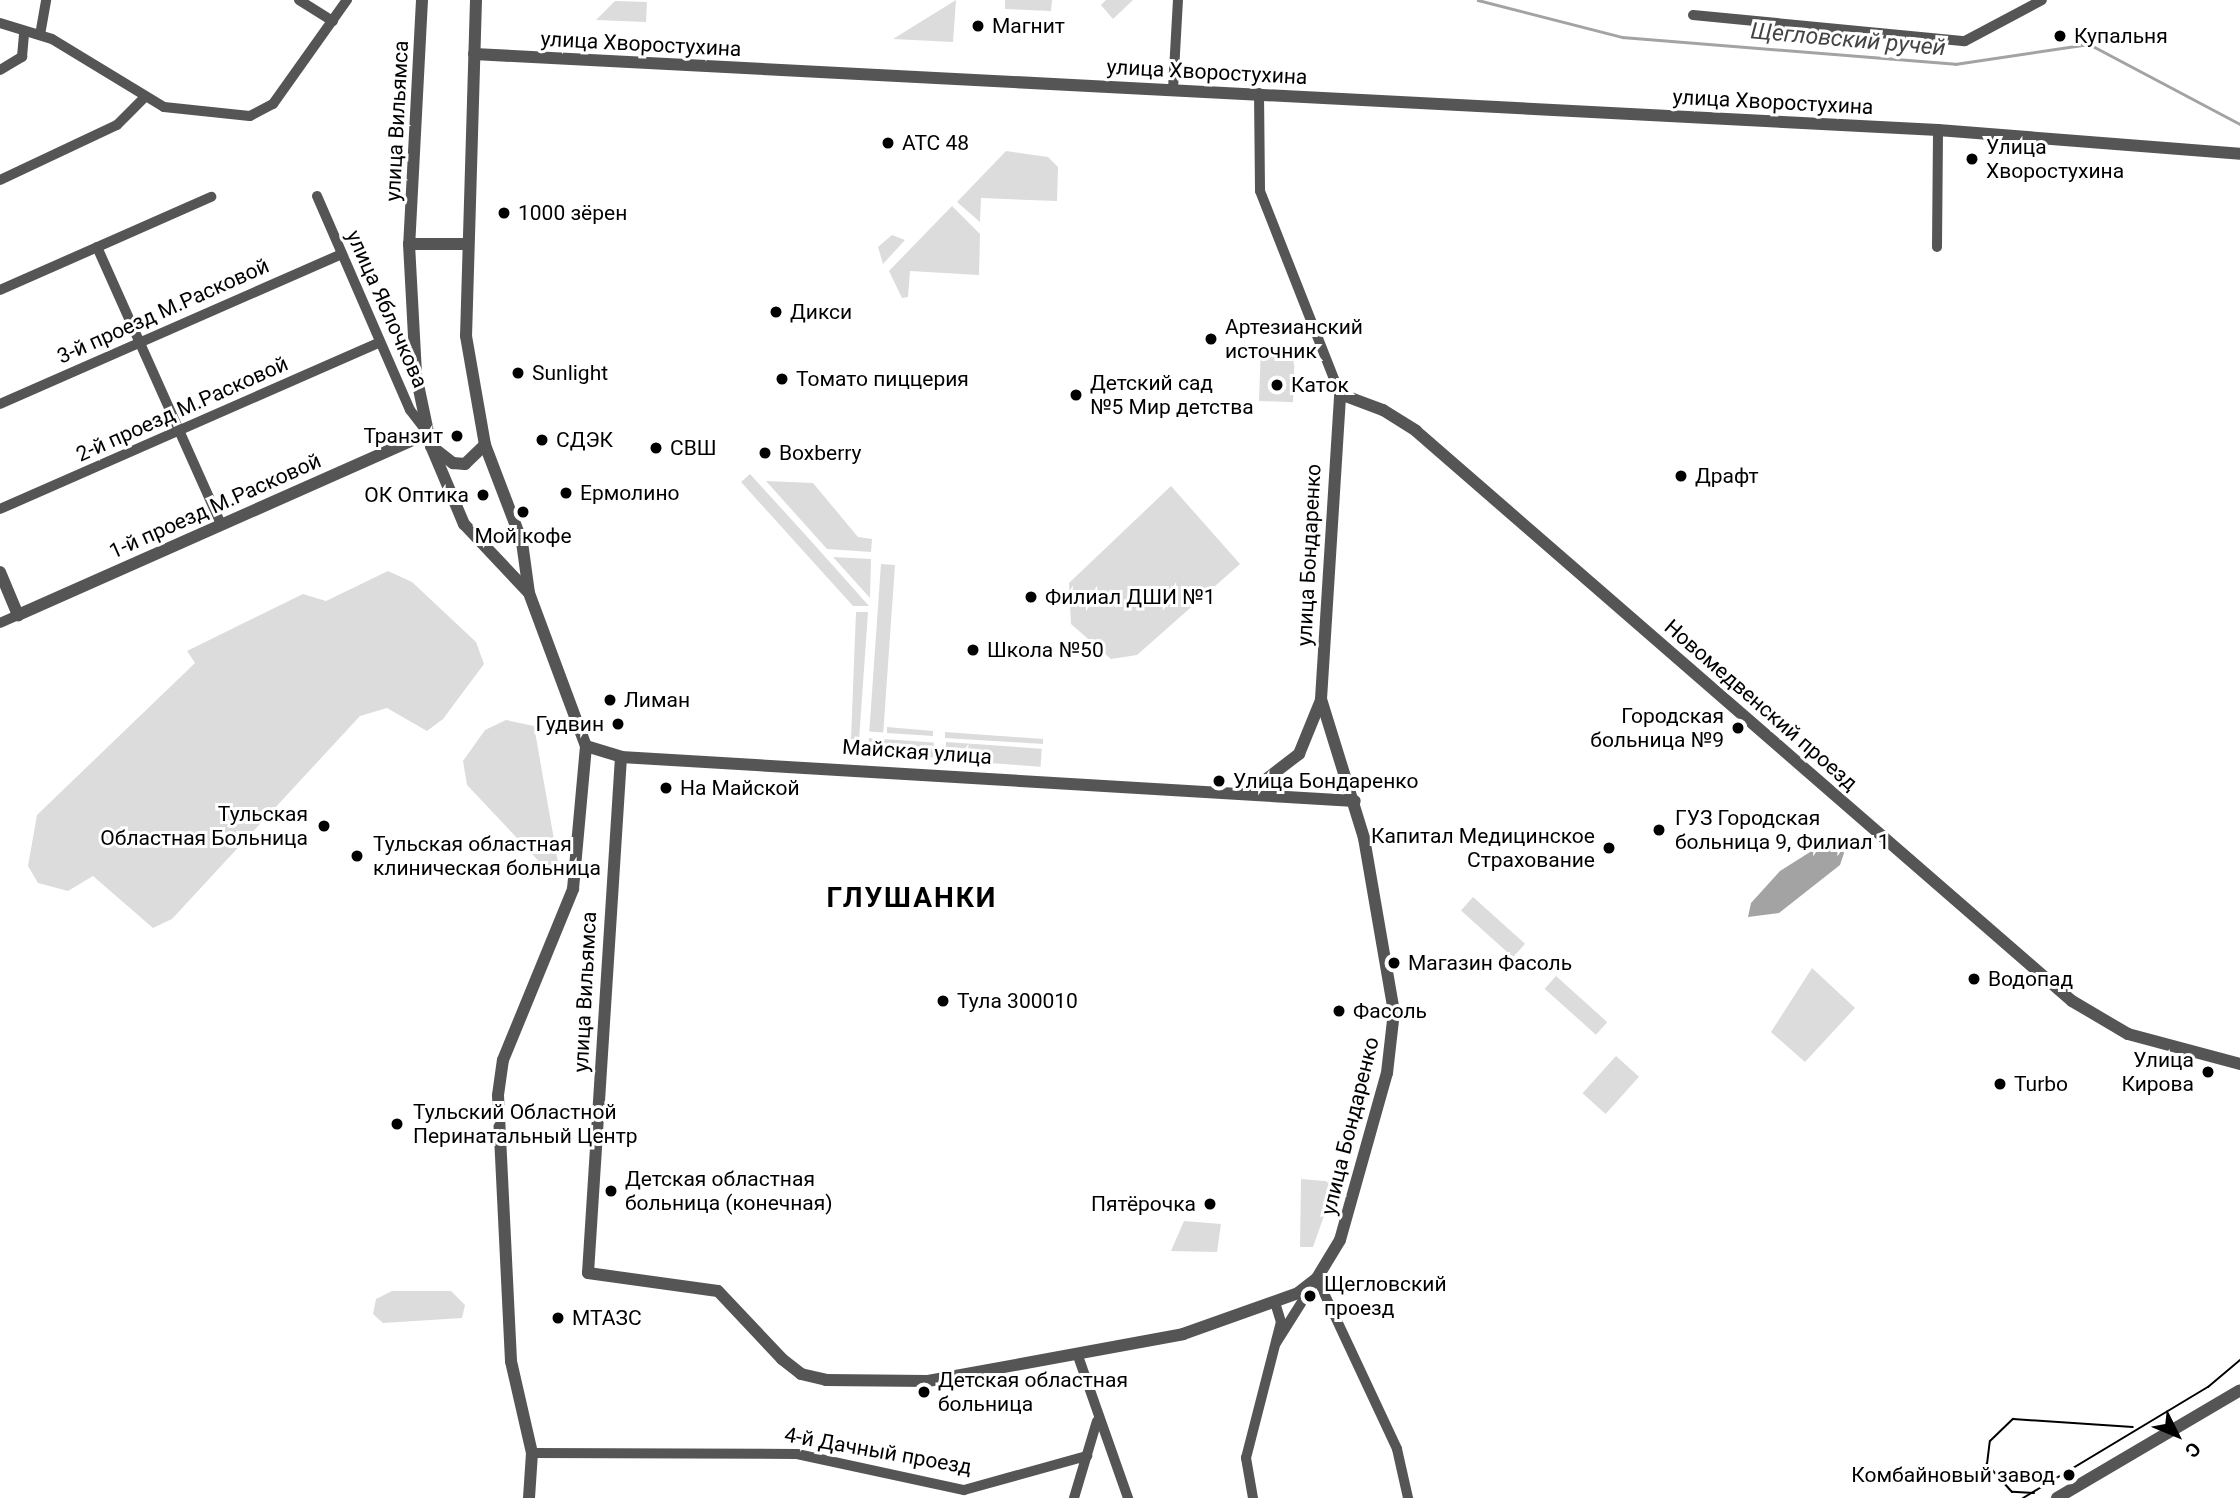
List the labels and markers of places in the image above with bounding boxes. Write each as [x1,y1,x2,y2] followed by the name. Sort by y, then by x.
[992,13,1065,39] place label: Магнит
[970,18,986,34] marker: Магнит
[2074,23,2168,49] place label: Купальня
[2052,28,2068,44] marker: Купальня
[902,130,969,156] place label: АТС 48
[1986,134,2124,184] place label: Улица Хворостухина
[880,135,896,151] marker: АТС 48
[1964,151,1980,167] marker: Улица Хворостухина
[518,200,627,226] place label: 1000 зёрен
[496,205,512,221] marker: 1000 зёрен
[790,299,852,325] place label: Дикси
[768,304,784,320] marker: Дикси
[1225,314,1363,364] place label: Артезианский источник
[1203,331,1219,347] marker: Артезианский источник
[532,360,608,386] place label: Sunlight
[510,365,526,381] marker: Sunlight
[796,366,969,392] place label: Томато пиццерия
[1090,370,1254,420] place label: Детский сад №5 Мир детства
[774,371,790,387] marker: Томато пиццерия
[1291,372,1349,398] place label: Каток
[1269,377,1285,393] marker: Каток
[1068,387,1084,403] marker: Детский сад №5 Мир детства
[363,423,443,449] place label: Транзит
[556,427,613,453] place label: СДЭК
[449,428,465,444] marker: Транзит
[534,432,550,448] marker: СДЭК
[670,435,717,461] place label: СВШ
[648,440,664,456] marker: СВШ
[779,440,862,466] place label: Boxberry
[757,445,773,461] marker: Boxberry
[1695,463,1759,489] place label: Драфт
[1673,468,1689,484] marker: Драфт
[580,480,679,506] place label: Ермолино
[364,482,469,508] place label: ОК Оптика
[558,485,574,501] marker: Ермолино
[475,487,491,503] marker: ОК Оптика
[515,504,531,520] marker: Мой кофе
[474,523,572,549] place label: Мой кофе
[1045,584,1216,610] place label: Филиал ДШИ №1
[1023,589,1039,605] marker: Филиал ДШИ №1
[987,637,1104,663] place label: Школа №50
[965,642,981,658] marker: Школа №50
[624,687,690,713] place label: Лиман
[602,692,618,708] marker: Лиман
[1590,703,1724,753] place label: Городская больница №9
[536,711,604,737] place label: Гудвин
[610,716,626,732] marker: Гудвин
[1730,720,1746,736] marker: Городская больница №9
[1233,768,1418,794] place label: Улица Бондаренко
[1211,773,1227,789] marker: Улица Бондаренко
[680,775,800,801] place label: На Майской
[658,780,674,796] marker: На Майской
[100,801,308,851] place label: Тульская Областная Больница
[1675,805,1890,855] place label: ГУЗ Городская больница 9, Филиал 1
[314,816,334,836] marker: Тульская Областная Больница
[1649,820,1669,840] marker: ГУЗ Городская больница 9, Филиал 1
[1371,823,1595,873] place label: Капитал Медицинское Страхование
[373,831,601,881] place label: Тульская областная клиническая больница
[1601,840,1617,856] marker: Капитал Медицинское Страхование
[347,846,367,866] marker: Тульская областная клиническая больница
[1408,950,1572,976] place label: Магазин Фасоль
[1386,955,1402,971] marker: Магазин Фасоль
[1988,966,2073,992] place label: Водопад
[1966,971,1982,987] marker: Водопад
[957,988,1078,1014] place label: Тула 300010
[935,993,951,1009] marker: Тула 300010
[1353,998,1427,1024] place label: Фасоль
[1331,1003,1347,1019] marker: Фасоль
[2121,1047,2194,1097] place label: Улица Кирова
[2200,1064,2216,1080] marker: Улица Кирова
[2014,1071,2068,1097] place label: Turbo
[1992,1076,2008,1092] marker: Turbo
[413,1099,638,1149] place label: Тульский Областной Перинатальный Центр
[387,1114,407,1134] marker: Тульский Областной Перинатальный Центр
[625,1166,833,1216] place label: Детская областная больница (конечная)
[603,1183,619,1199] marker: Детская областная больница (конечная)
[1091,1191,1196,1217] place label: Пятёрочка
[1202,1196,1218,1212] marker: Пятёрочка
[1324,1271,1447,1321] place label: Щегловский проезд
[1302,1288,1318,1304] marker: Щегловский проезд
[572,1305,642,1331] place label: МТАЗС
[550,1310,566,1326] marker: МТАЗС
[938,1367,1128,1417] place label: Детская областная больница
[916,1384,932,1400] marker: Детская областная больница
[1851,1462,2055,1488] place label: Комбайновый завод
[2061,1467,2077,1483] marker: Комбайновый завод

